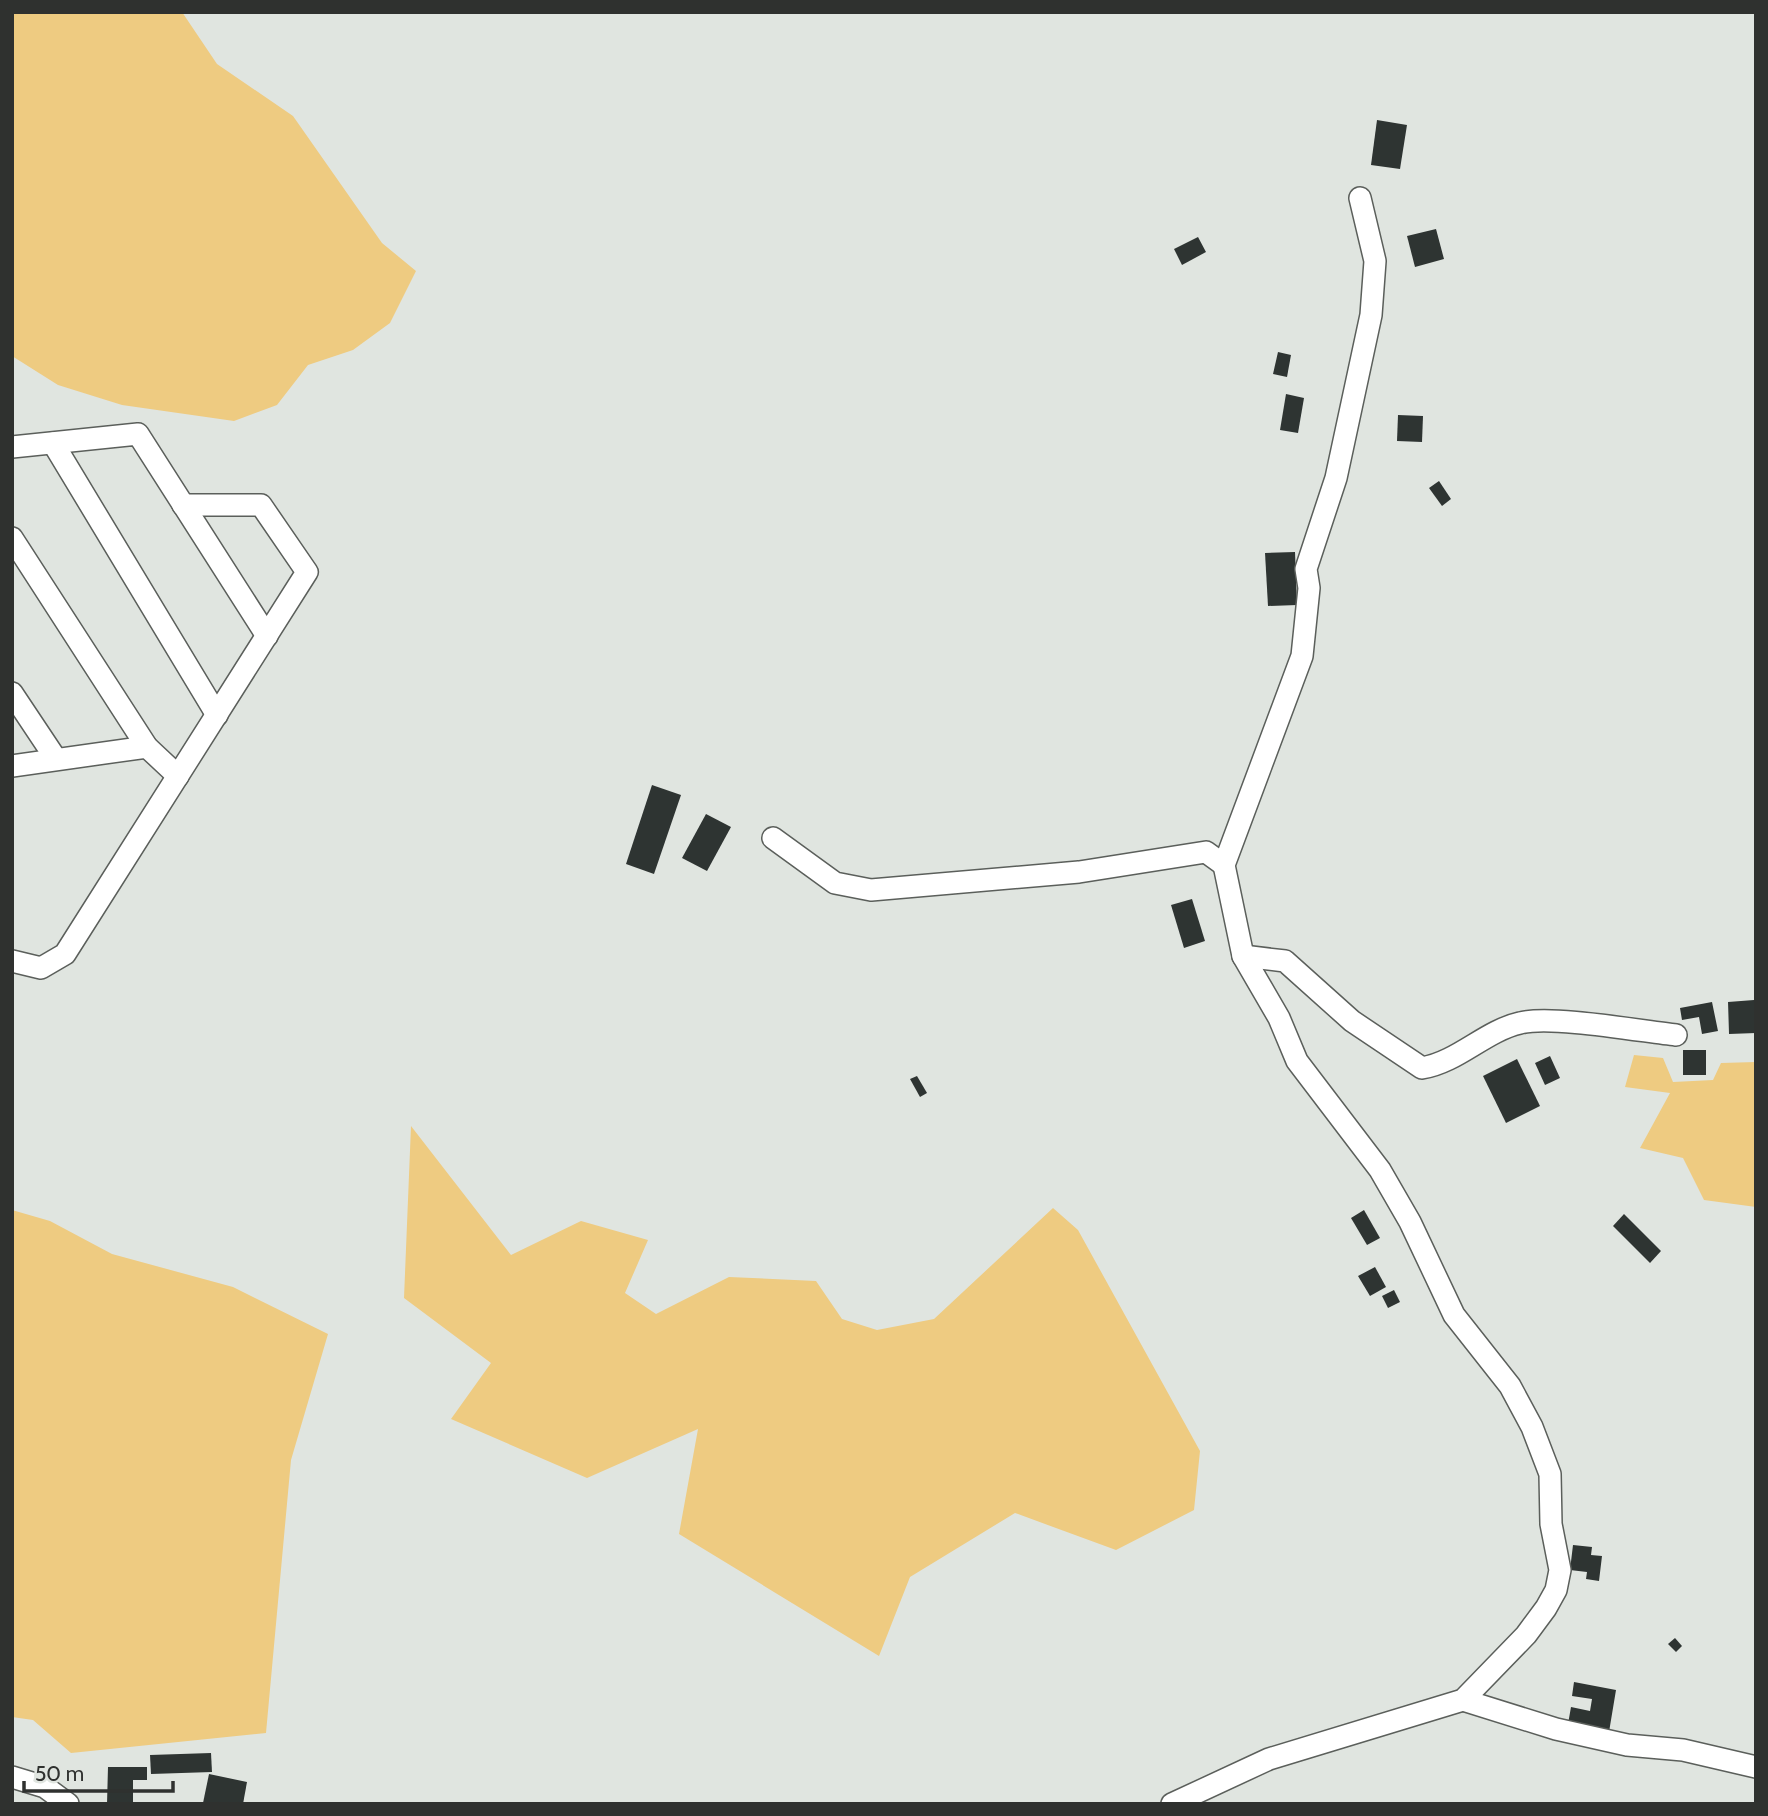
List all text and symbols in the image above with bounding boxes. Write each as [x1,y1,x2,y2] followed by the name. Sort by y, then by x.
[24,1750,173,1794] scale bar
[35,1761,84,1786] text: 50 m

